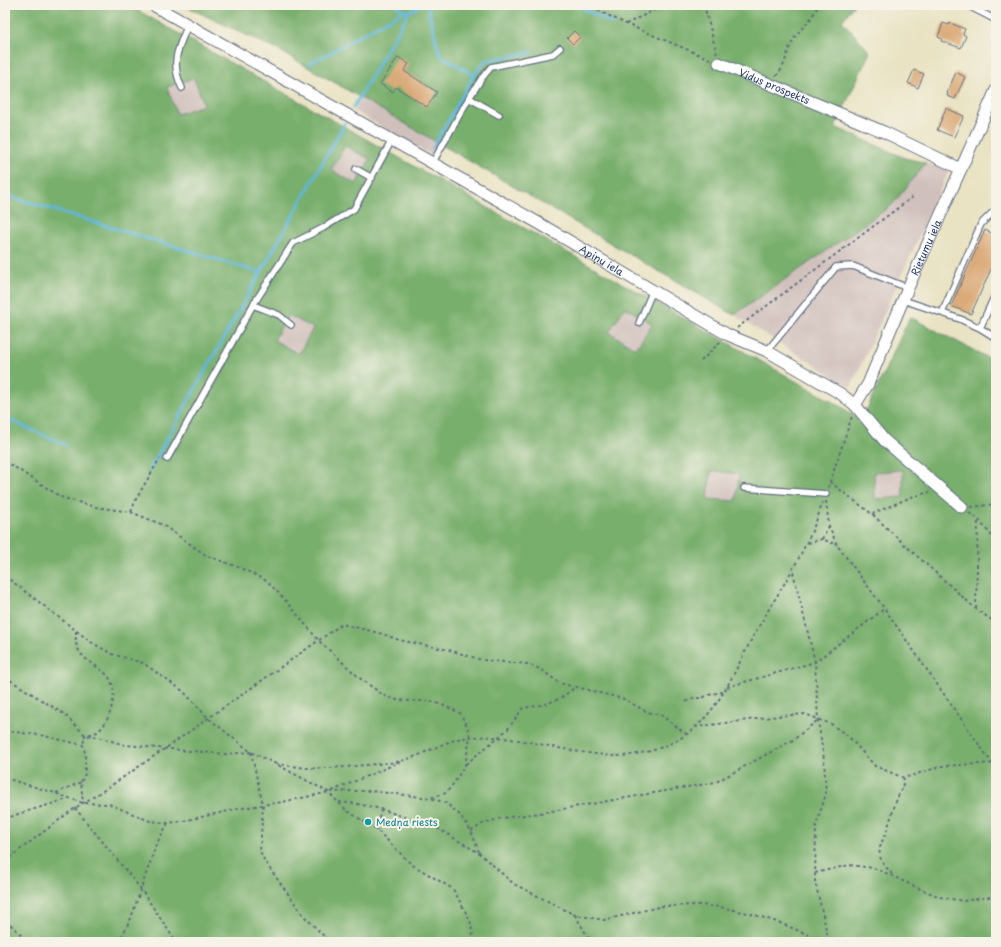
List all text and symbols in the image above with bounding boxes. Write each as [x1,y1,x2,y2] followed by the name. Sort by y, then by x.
[737,64,812,107] street label: Vidus prospekts
[907,216,945,278] street label: Rietumu iela
[577,241,627,279] street label: Apiņu iela
[376,814,438,829] place label: Medņa riests
[363,817,373,827] marker: Medņa riests

